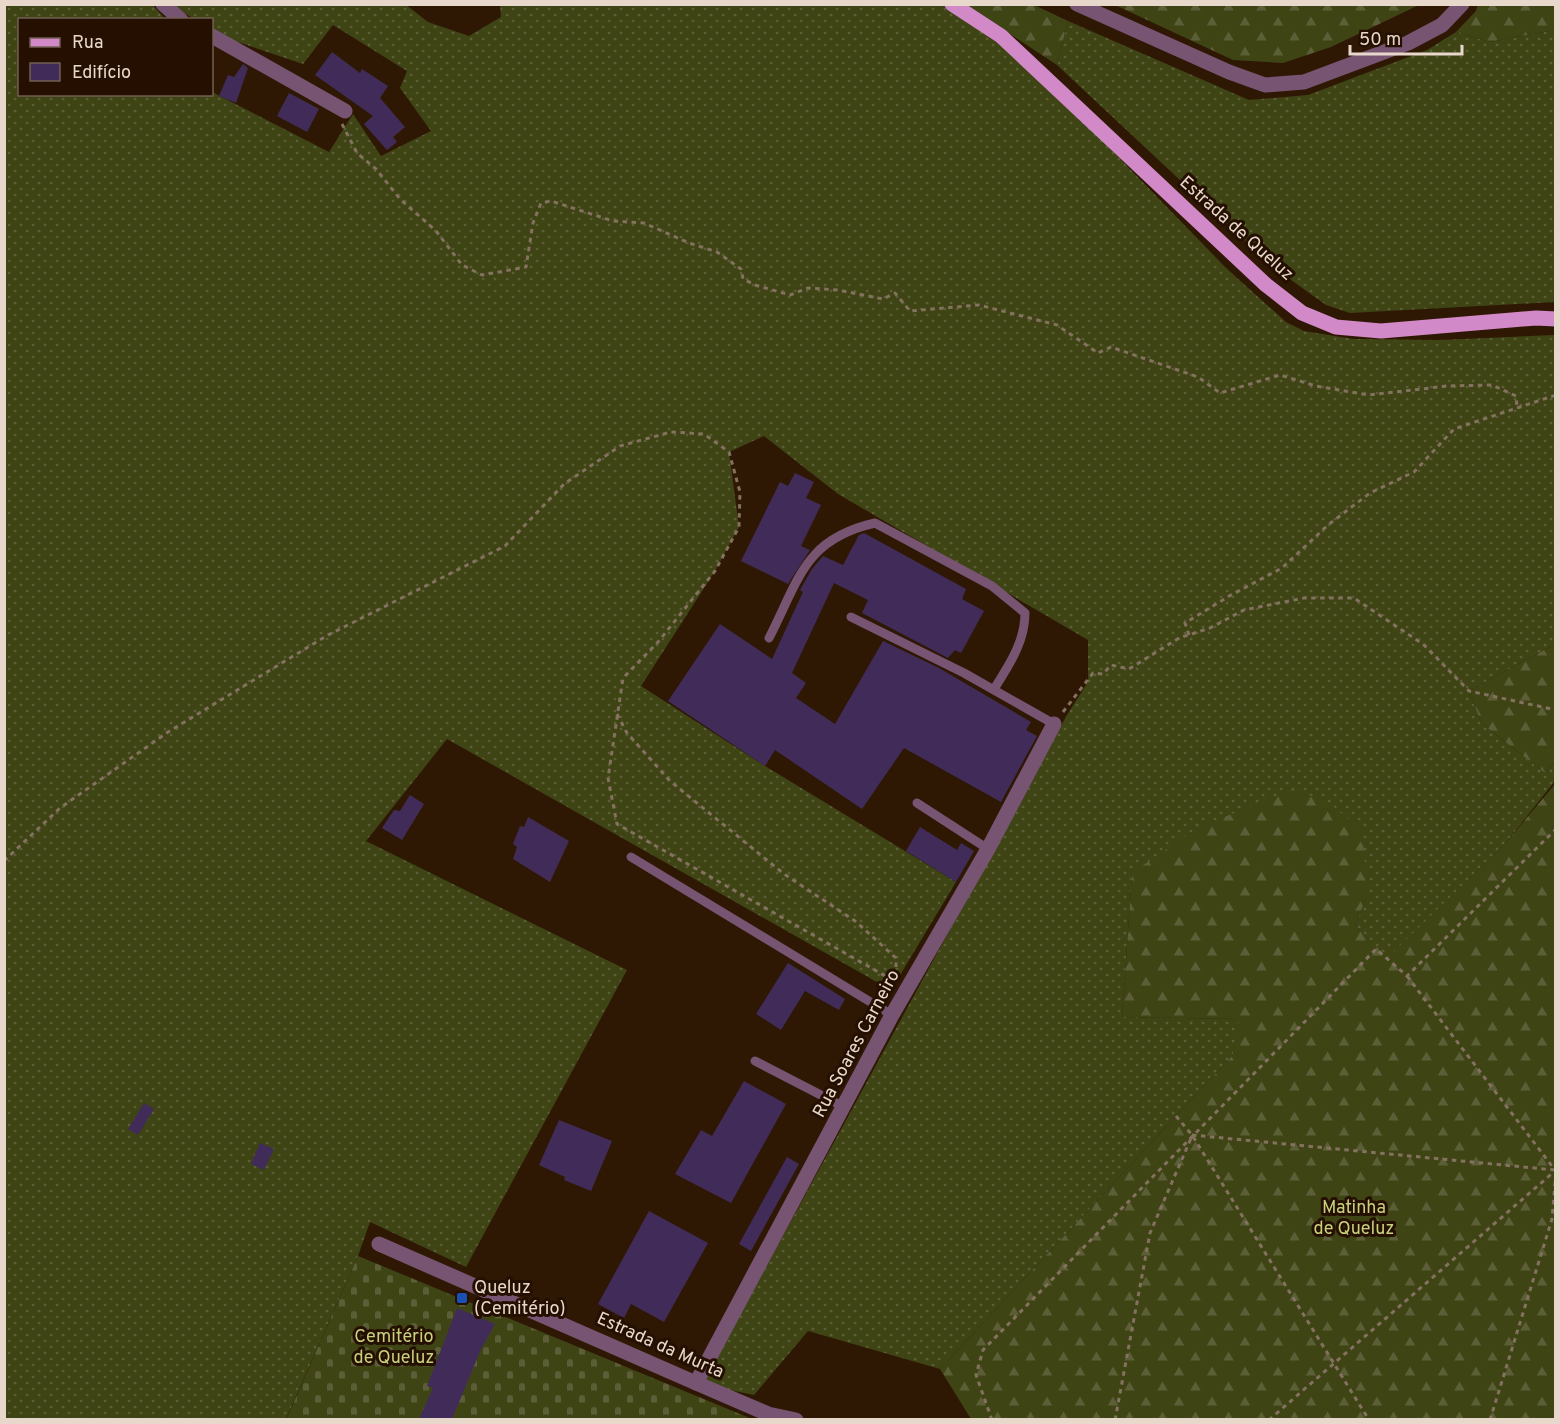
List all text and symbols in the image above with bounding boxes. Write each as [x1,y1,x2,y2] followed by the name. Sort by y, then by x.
[18,18,213,96] legend
[1350,18,1462,56] scale bar
[1359,29,1401,52] text: 50 m
[72,32,103,55] text: Rua
[72,62,131,85] text: Edifício
[1174,172,1298,286] street label: Estrada de Queluz
[808,966,906,1122] street label: Rua Soares Carneiro
[1314,1197,1394,1241] park label: Matinha de Queluz
[474,1277,566,1321] place label: Queluz (Cemitério)
[455,1291,469,1305] marker: Queluz (Cemitério)
[593,1308,727,1384] street label: Estrada da Murta
[354,1326,434,1370] park label: Cemitério de Queluz

